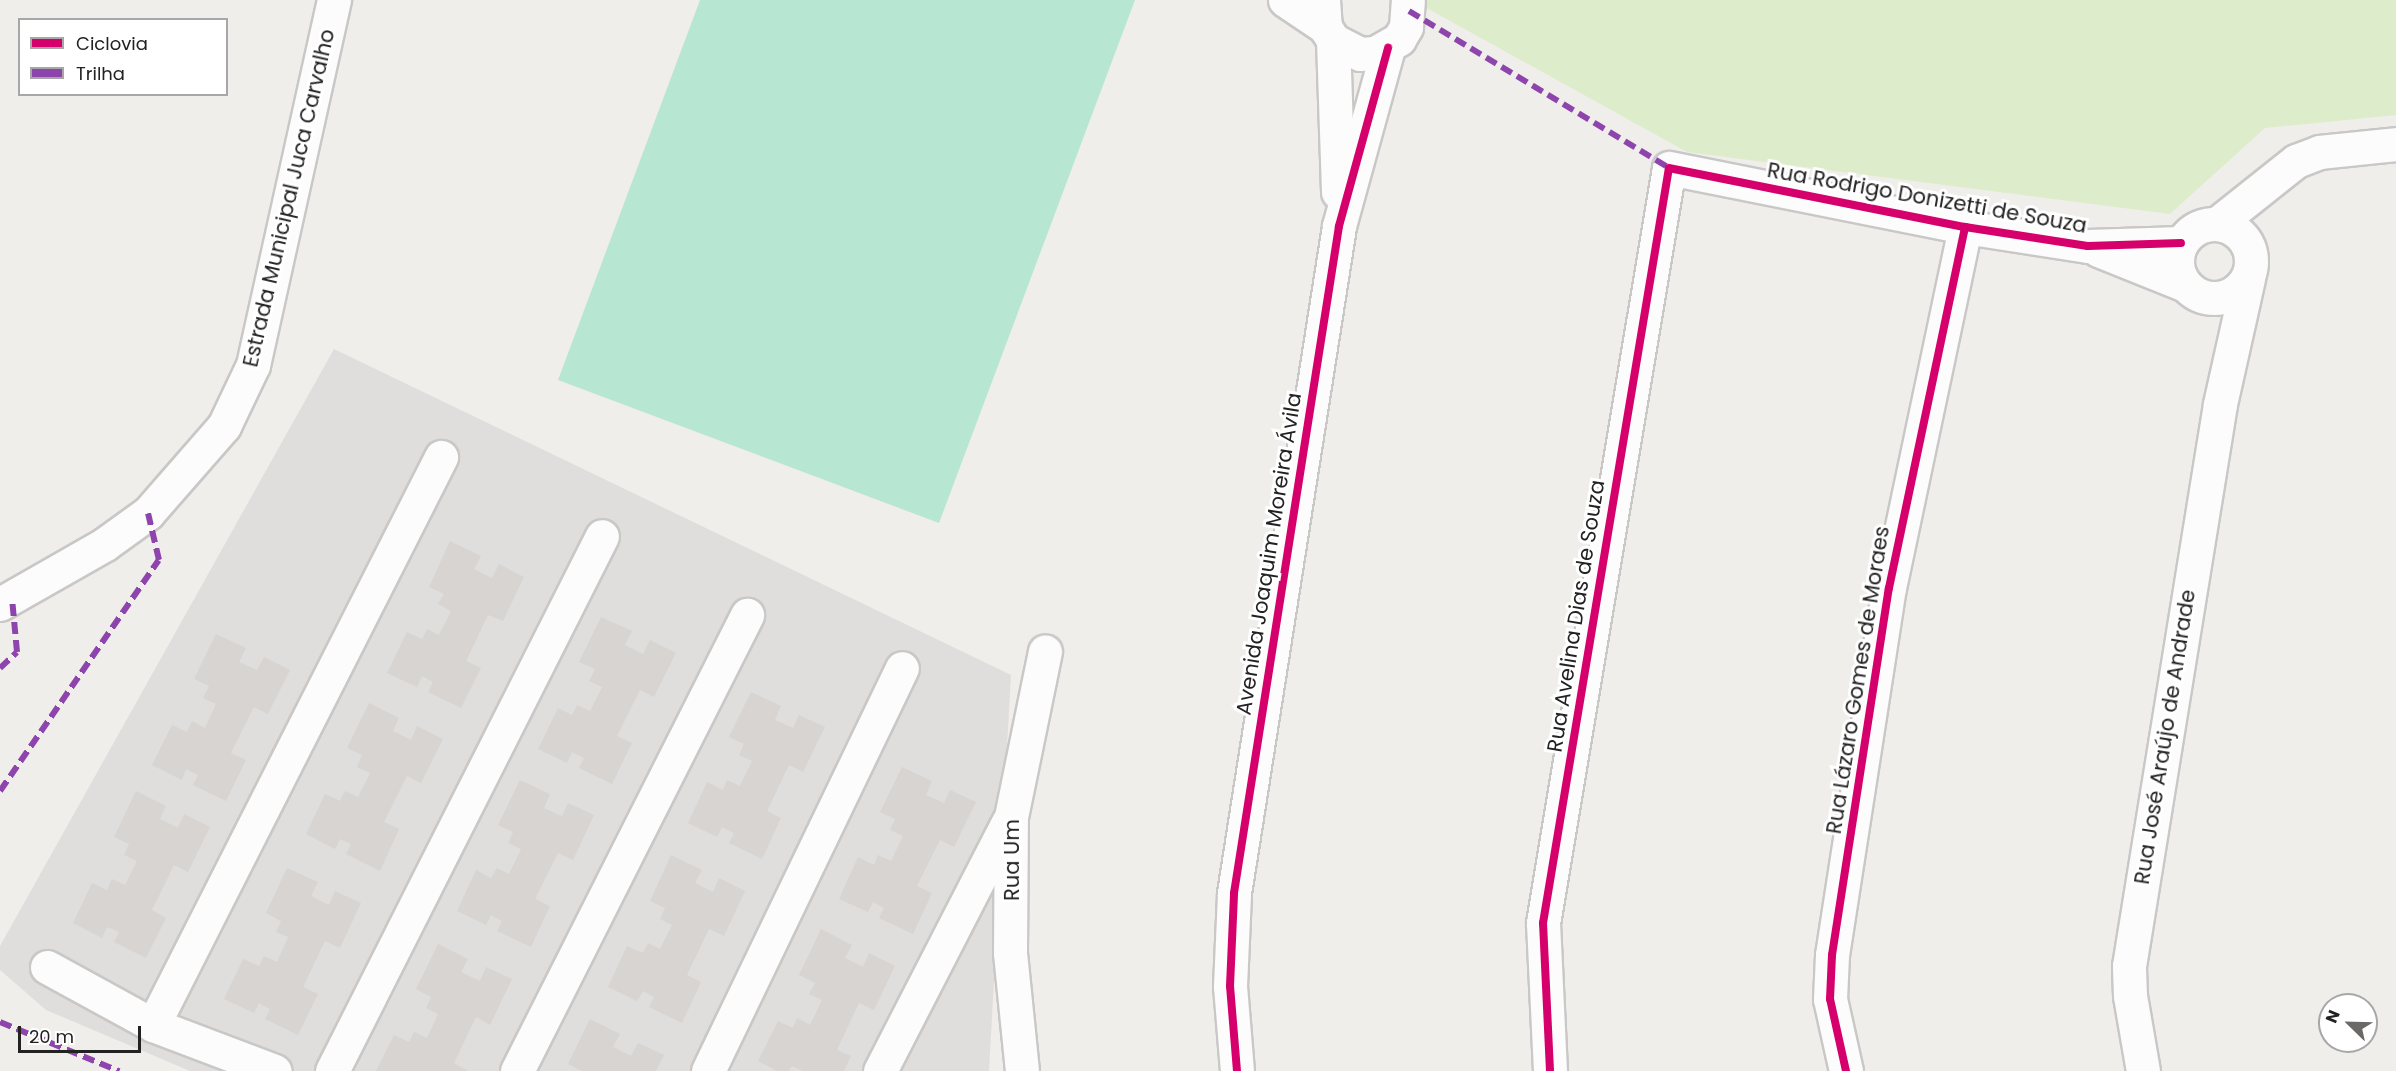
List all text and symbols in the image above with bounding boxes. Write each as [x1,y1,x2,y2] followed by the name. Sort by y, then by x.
[18,18,228,96] legend
[238,27,340,369] street label: Estrada Municipal Juca Carvalho
[76,31,148,56] text: Ciclovia
[76,61,125,86] text: Trilha
[1765,157,2089,239] street label: Rua Rodrigo Donizetti de Souza
[1231,391,1307,717] street label: Avenida Joaquim Moreira Ávila
[1542,478,1610,754] street label: Rua Avelina Dias de Souza
[1821,524,1895,836] street label: Rua Lázaro Gomes de Moraes
[2129,588,2201,886] street label: Rua José Araújo de Andrade
[999,819,1025,901] street label: Rua Um
[2318,993,2378,1053] north arrow
[2320,1007,2346,1027] text: N
[21,1014,144,1052] scale bar
[29,1024,74,1049] text: 20 m

